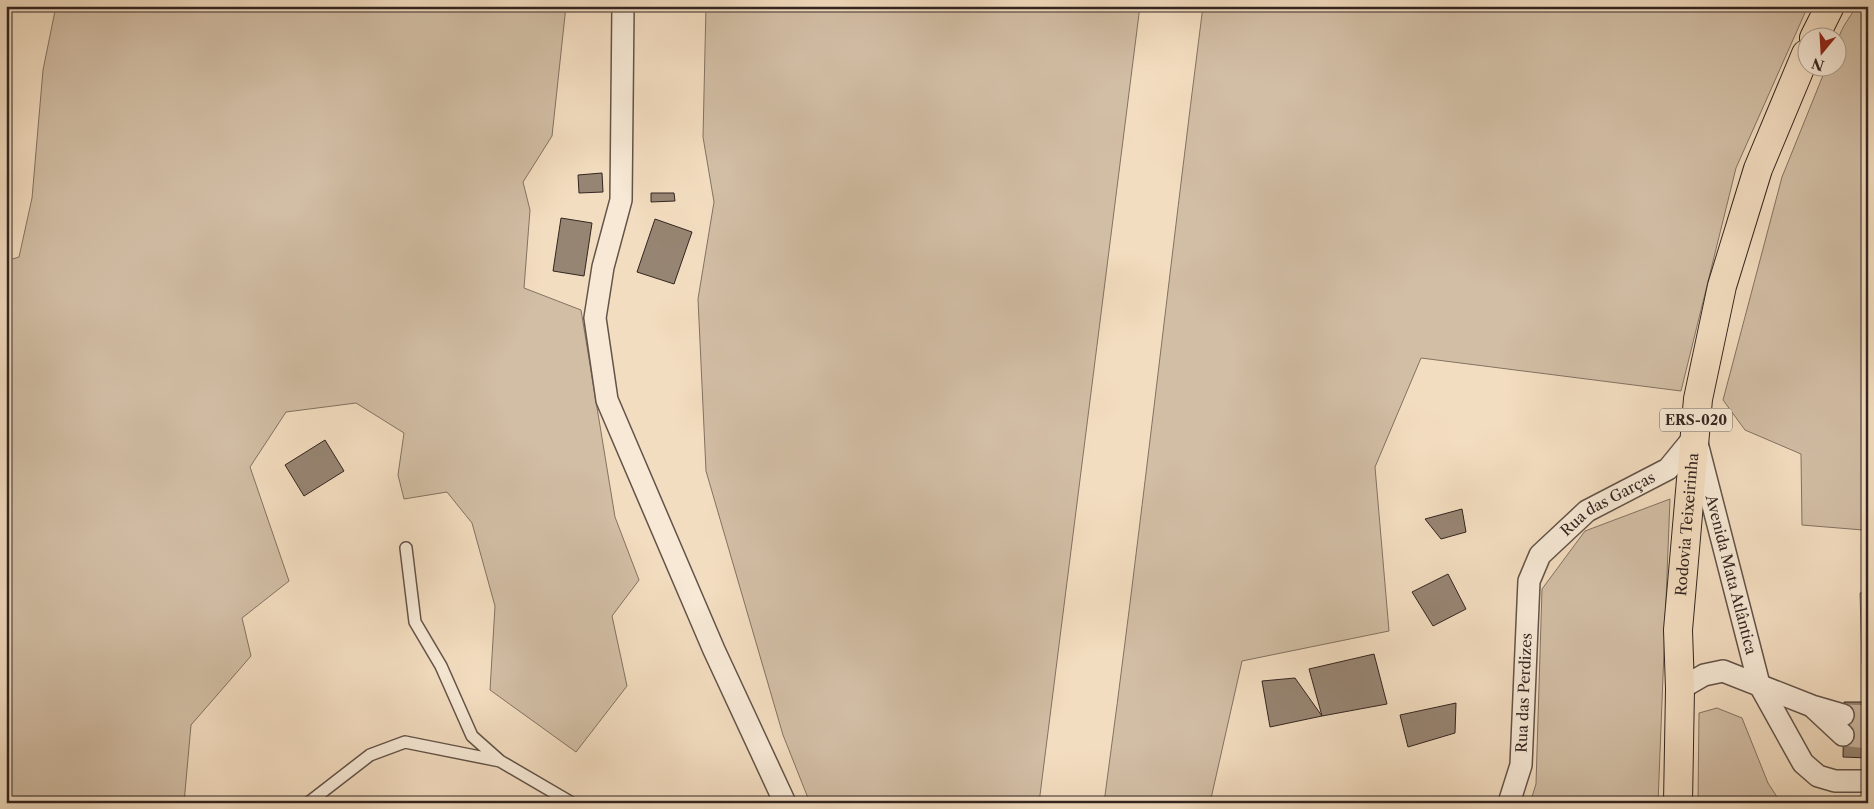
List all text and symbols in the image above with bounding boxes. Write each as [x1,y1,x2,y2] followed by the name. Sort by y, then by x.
[1796,28,1846,78] north arrow
[1809,54,1827,75] text: N
[1660,408,1732,432] road number: ERS-020
[1671,452,1702,597] street label: Rodovia Teixeirinha
[1556,467,1658,540] street label: Rua das Garças
[1701,492,1761,657] street label: Avenida Mata Atlântica
[1512,633,1536,753] street label: Rua das Perdizes

